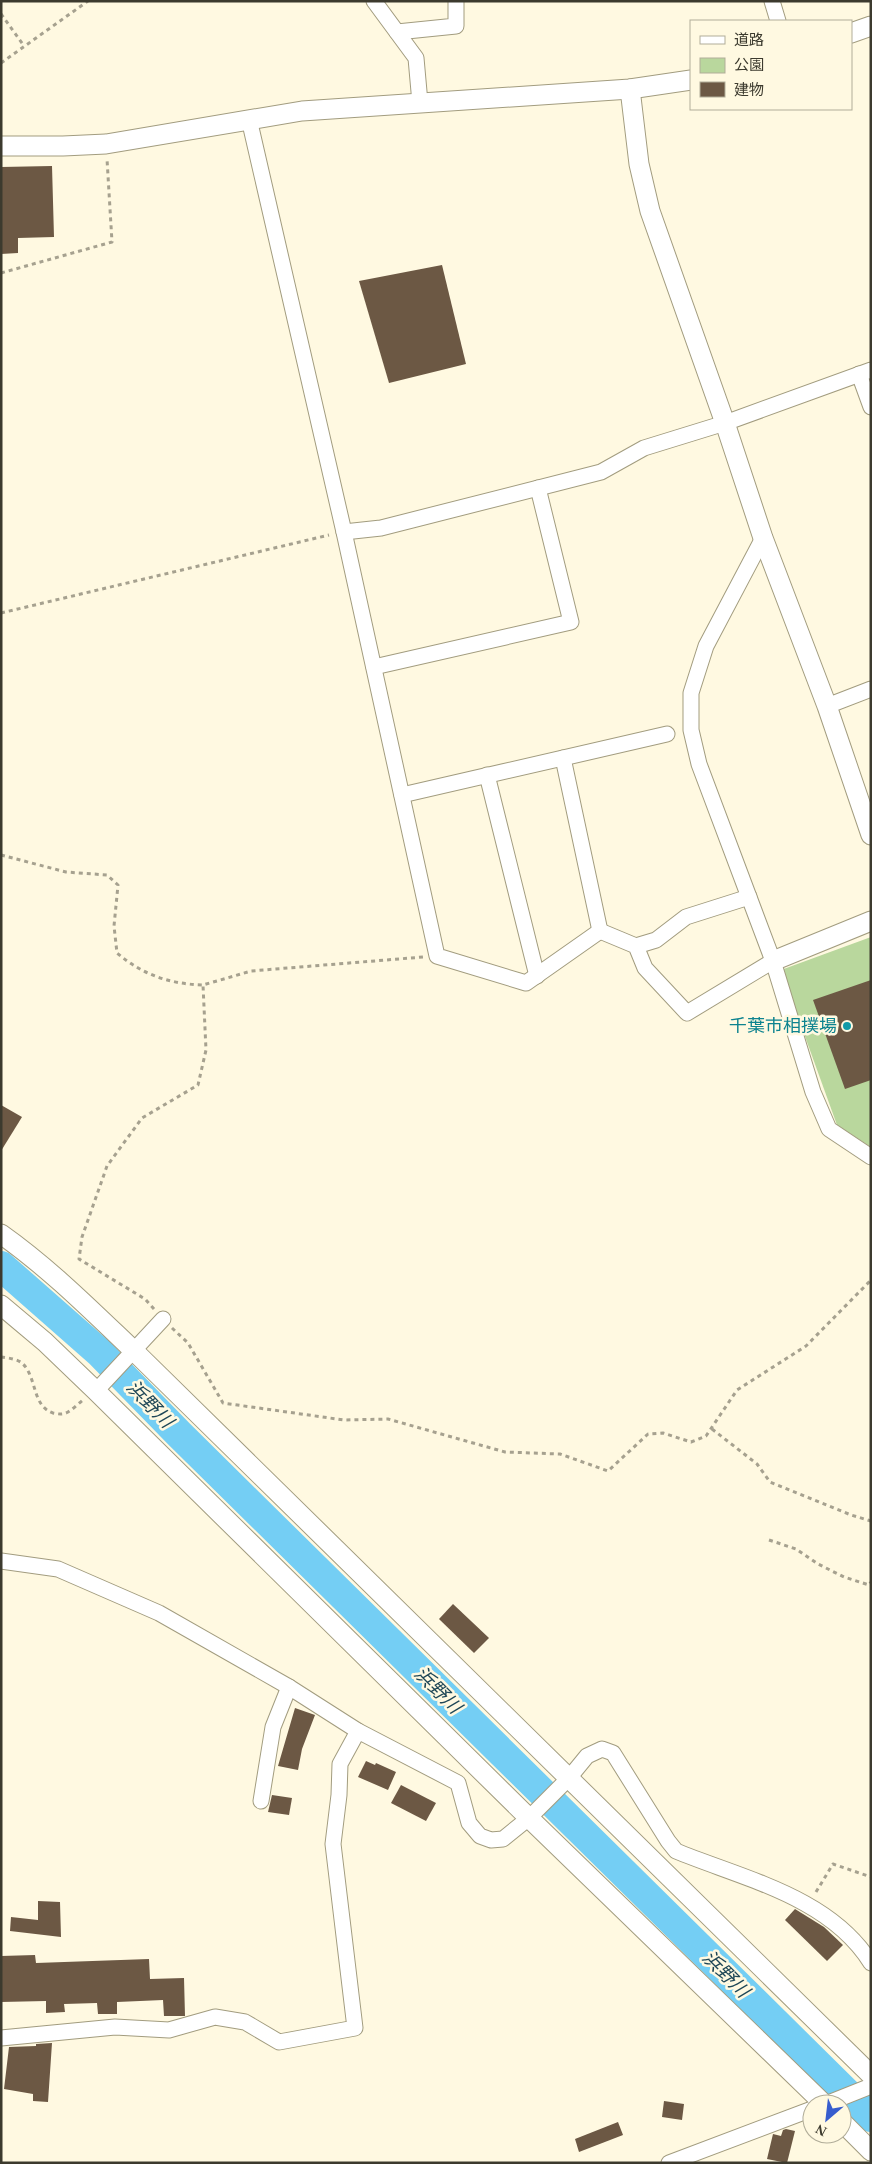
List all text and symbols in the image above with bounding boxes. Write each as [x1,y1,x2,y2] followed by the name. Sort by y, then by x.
[690,20,852,110] legend
[734,32,764,48] text: 道路
[734,57,764,73] text: 公園
[734,82,764,98] text: 建物
[729,1016,837,1036] place label: 千葉市相撲場
[841,1020,853,1032] marker: 千葉市相撲場
[123,1376,179,1433] water label: 浜野川
[410,1662,467,1719] water label: 浜野川
[698,1946,755,2003] water label: 浜野川
[802,2094,852,2144] north arrow
[813,2121,829,2139] text: N

